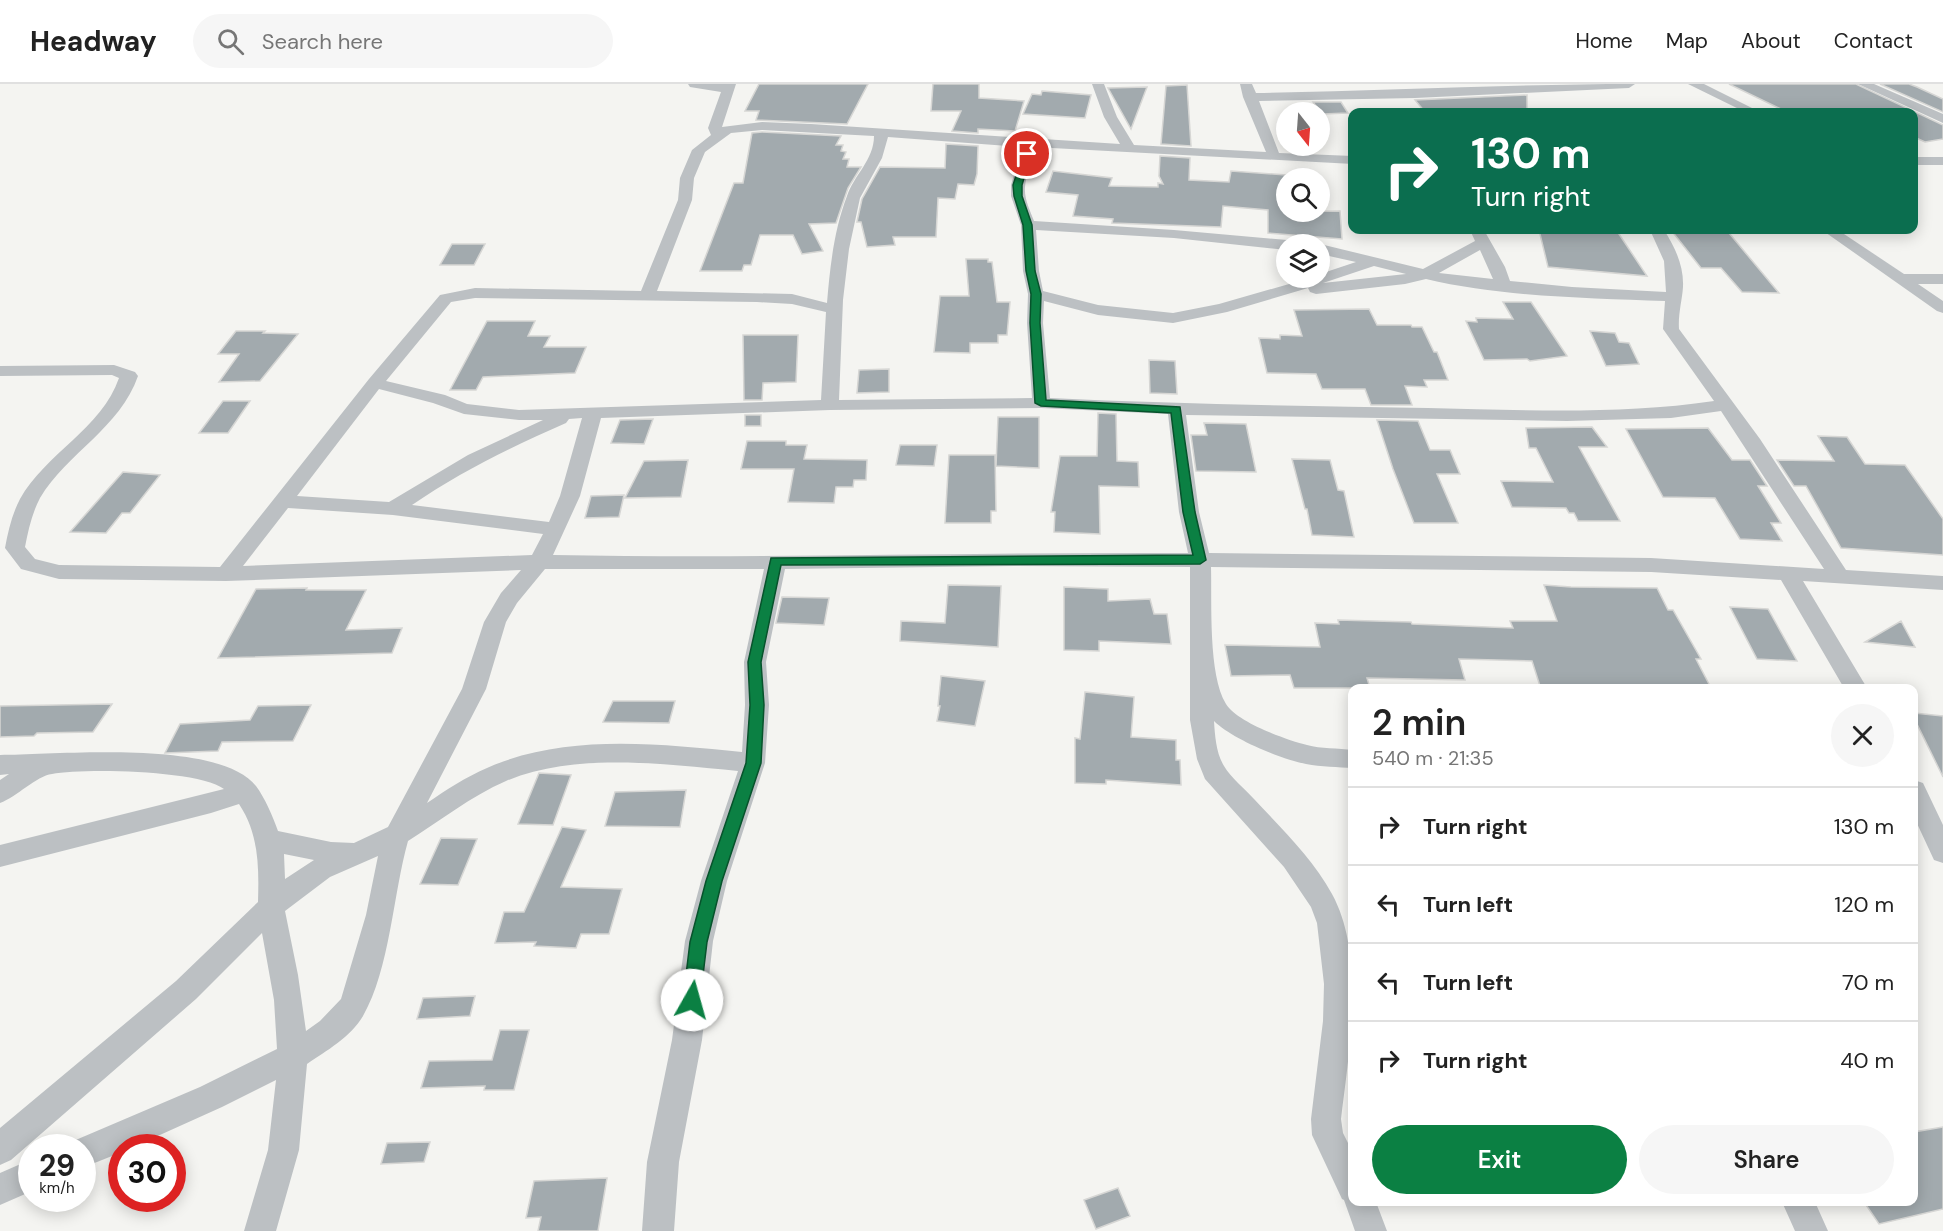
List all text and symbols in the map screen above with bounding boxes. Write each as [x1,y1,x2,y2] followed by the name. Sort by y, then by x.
[193,14,613,68] search box
[30,23,157,60] text: Headway
[214,25,247,58] icon: search
[262,27,383,56] text: Search here
[1575,27,1633,55] text: Home
[1666,27,1708,55] text: Map
[1741,27,1801,55] text: About
[1834,27,1913,55] text: Contact
[1276,102,1330,156] north arrow
[1276,102,1330,288] map controls
[1471,126,1591,181] text: 130 m
[1001,128,1052,179] pin
[1372,132,1450,210] icon: right
[1010,137,1043,170] icon: arrive
[1276,168,1330,222] button: search
[1471,179,1591,214] text: Turn right
[1276,234,1330,288] button: layers
[1372,699,1466,746] text: 2 min
[1831,704,1894,767] button: close
[1372,745,1494,771] text: 540 m · 21:35
[1372,810,1405,843] icon: right
[1423,812,1528,841] text: Turn right
[1834,812,1894,841] text: 130 m
[1372,888,1405,921] icon: left
[1423,890,1513,919] text: Turn left
[1834,890,1894,919] text: 120 m
[1372,966,1405,999] icon: left
[660,968,724,1032] position arrow
[1423,968,1513,997] text: Turn left
[1842,968,1894,997] text: 70 m
[1372,1044,1405,1077] icon: right
[1423,1046,1528,1075] text: Turn right
[1840,1046,1894,1075] text: 40 m
[1372,1125,1627,1194] button: Exit
[1639,1125,1894,1194] button: Share
[108,1134,186,1212] speed limit sign: 30
[39,1146,75,1185] text: 29
[39,1178,75,1198] text: km/h

